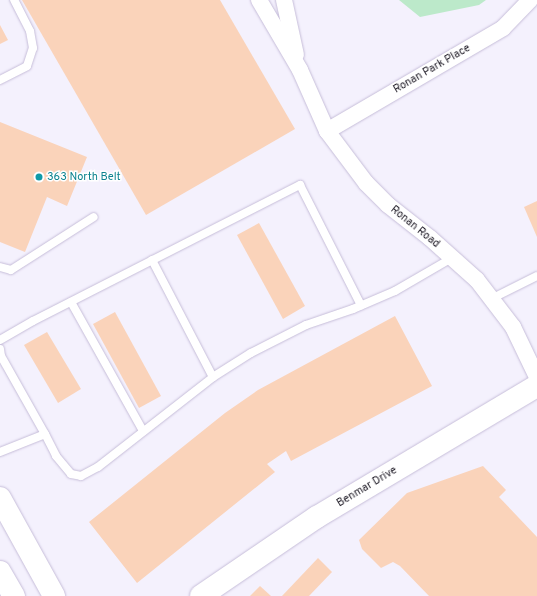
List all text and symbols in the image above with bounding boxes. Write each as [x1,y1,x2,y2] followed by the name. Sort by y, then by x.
[391,42,473,96] street label: Ronan Park Place
[47,170,121,184] place label: 363 North Belt
[34,172,44,182] marker: 363 North Belt
[388,203,442,251] street label: Ronan Road
[334,464,400,510] street label: Benmar Drive

